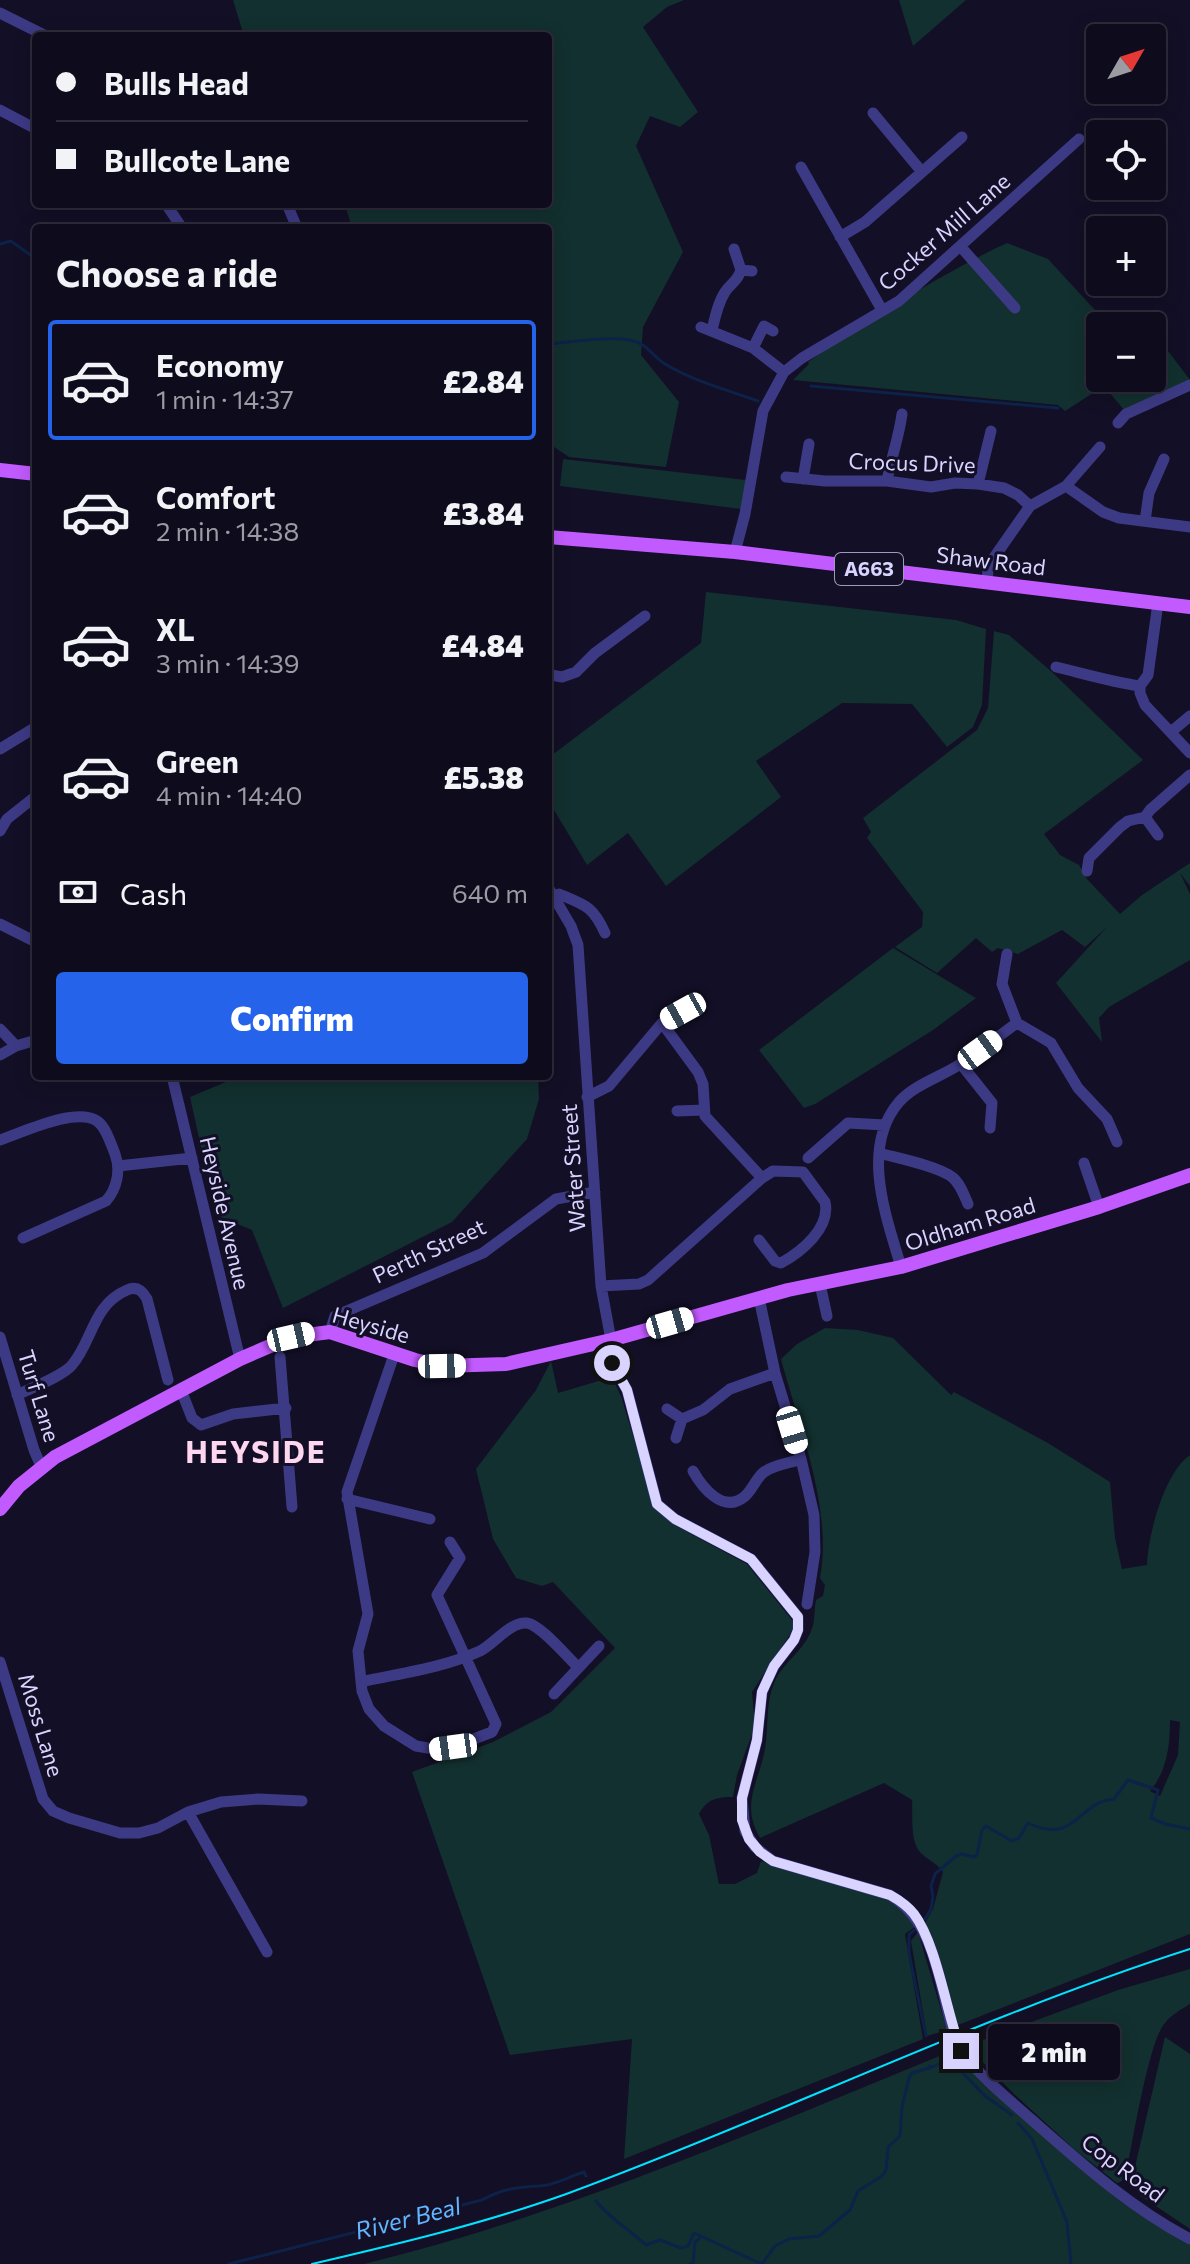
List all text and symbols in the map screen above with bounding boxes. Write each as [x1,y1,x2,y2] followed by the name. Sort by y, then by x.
[1086,24,1166,104] north arrow
[1086,24,1166,392] map controls
[104,64,249,101] text: Bulls Head
[1086,120,1166,200] button: locate
[104,141,290,178] text: Bullcote Lane
[872,167,1015,296] street label: Cocker Mill Lane
[1086,216,1166,296] button: +
[56,250,277,294] text: Choose a ride
[1086,312,1166,392] button: −
[60,344,132,416] icon: car
[156,346,284,383] text: Economy
[443,362,524,399] text: £2.84
[156,383,294,414] text: 1 min · 14:37
[848,447,976,478] street label: Crocus Drive
[60,476,132,548] icon: car
[156,478,275,515] text: Comfort
[443,494,524,531] text: £3.84
[156,515,299,546] text: 2 min · 14:38
[935,540,1047,581] street label: Shaw Road
[835,553,903,585] road number: A663
[60,608,132,680] icon: car
[156,610,195,647] text: XL
[442,626,524,663] text: £4.84
[156,647,300,678] text: 3 min · 14:39
[60,740,132,812] icon: car
[156,742,239,779] text: Green
[443,758,524,795] text: £5.38
[156,779,302,810] text: 4 min · 14:40
[56,870,100,914] icon: cash
[120,874,187,911] text: Cash
[452,877,528,908] text: 640 m
[56,972,528,1064] button: Confirm
[656,989,710,1033] car
[954,1026,1006,1074] car
[555,1103,590,1233] street label: Water Street
[195,1134,256,1292] street label: Heyside Avenue
[901,1191,1038,1256] street label: Oldham Road
[368,1213,490,1289] street label: Perth Street
[329,1301,413,1348] street label: Heyside
[644,1305,696,1341] car
[265,1320,317,1354] car
[594,1345,630,1381] route start
[13,1347,66,1445] street label: Turf Lane
[418,1354,466,1378] car
[774,1404,810,1456] car
[185,1432,327,1469] district label: HEYSIDE
[13,1670,70,1780] street label: Moss Lane
[428,1732,478,1762] car
[989,2023,1121,2079] callout: 2 min
[943,2033,979,2069] route end
[1021,2036,1087,2067] text: 2 min
[1077,2128,1170,2208] street label: Cop Road
[352,2190,464,2245] water label: River Beal

